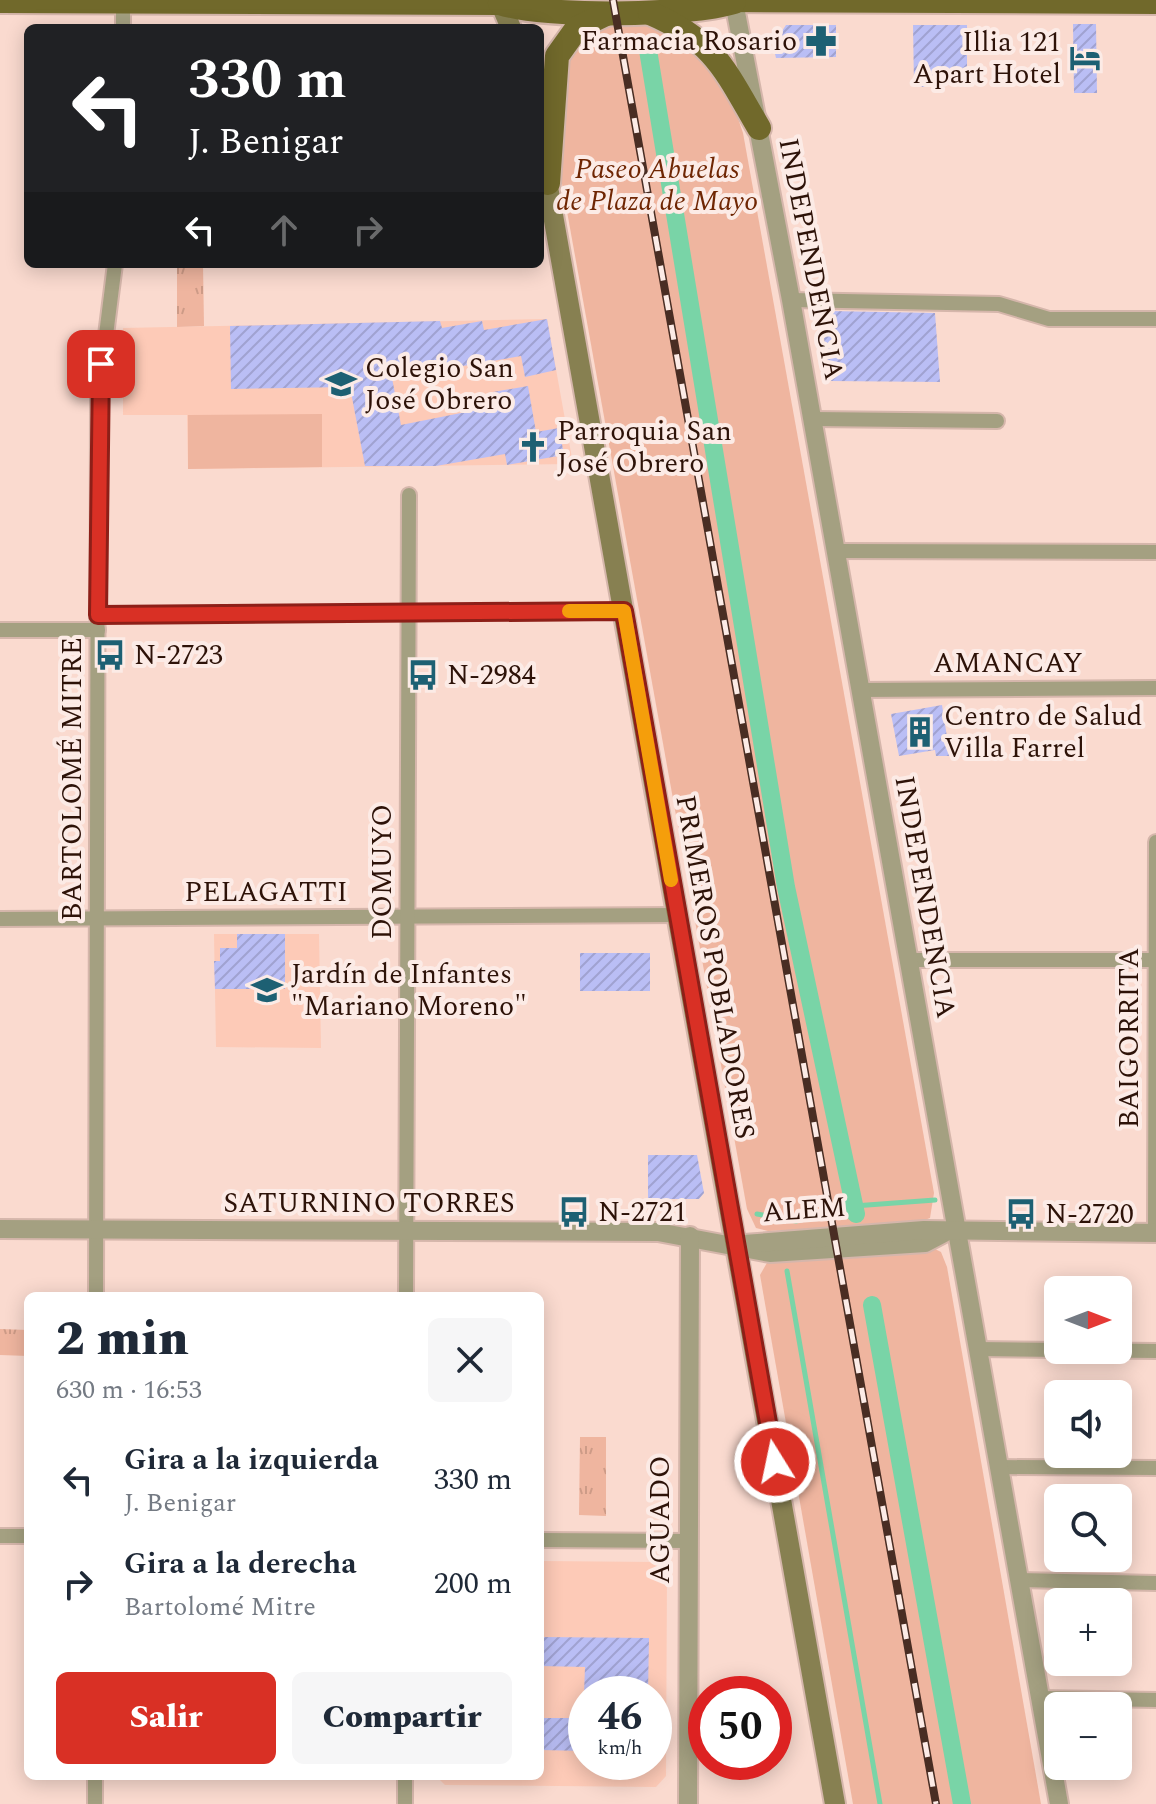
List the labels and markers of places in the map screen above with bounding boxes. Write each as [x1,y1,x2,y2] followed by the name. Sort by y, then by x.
[581,20,797,63] place label: Farmacia Rosario
[913,21,1061,96] place label: Illia 121 Apart Hotel
[804,24,838,58] pharmacy icon: Farmacia Rosario
[1068,41,1102,75] hotel icon: Illia 121 Apart Hotel
[67,330,135,398] pin
[365,347,514,422] place label: Colegio San José Obrero
[324,367,358,401] school or university icon: Colegio San José Obrero
[557,410,732,485] place label: Parroquia San José Obrero
[516,430,550,464] church icon: Parroquia San José Obrero
[134,634,223,677] place label: N-2723
[93,638,127,672] bus stop icon: N-2723
[447,654,536,697] place label: N-2984
[406,658,440,692] bus stop icon: N-2984
[944,695,1142,770] place label: Centro de Salud Villa Farrel
[903,715,937,749] building icon: Centro de Salud Villa Farrel
[291,953,527,1028] place label: Jardín de Infantes "Mariano Moreno"
[250,973,284,1007] school or university icon: Jardín de Infantes "Mariano Moreno"
[598,1191,687,1234] place label: N-2721
[1045,1193,1134,1236] place label: N-2720
[557,1195,591,1229] bus stop icon: N-2721
[1004,1197,1038,1231] bus stop icon: N-2720

